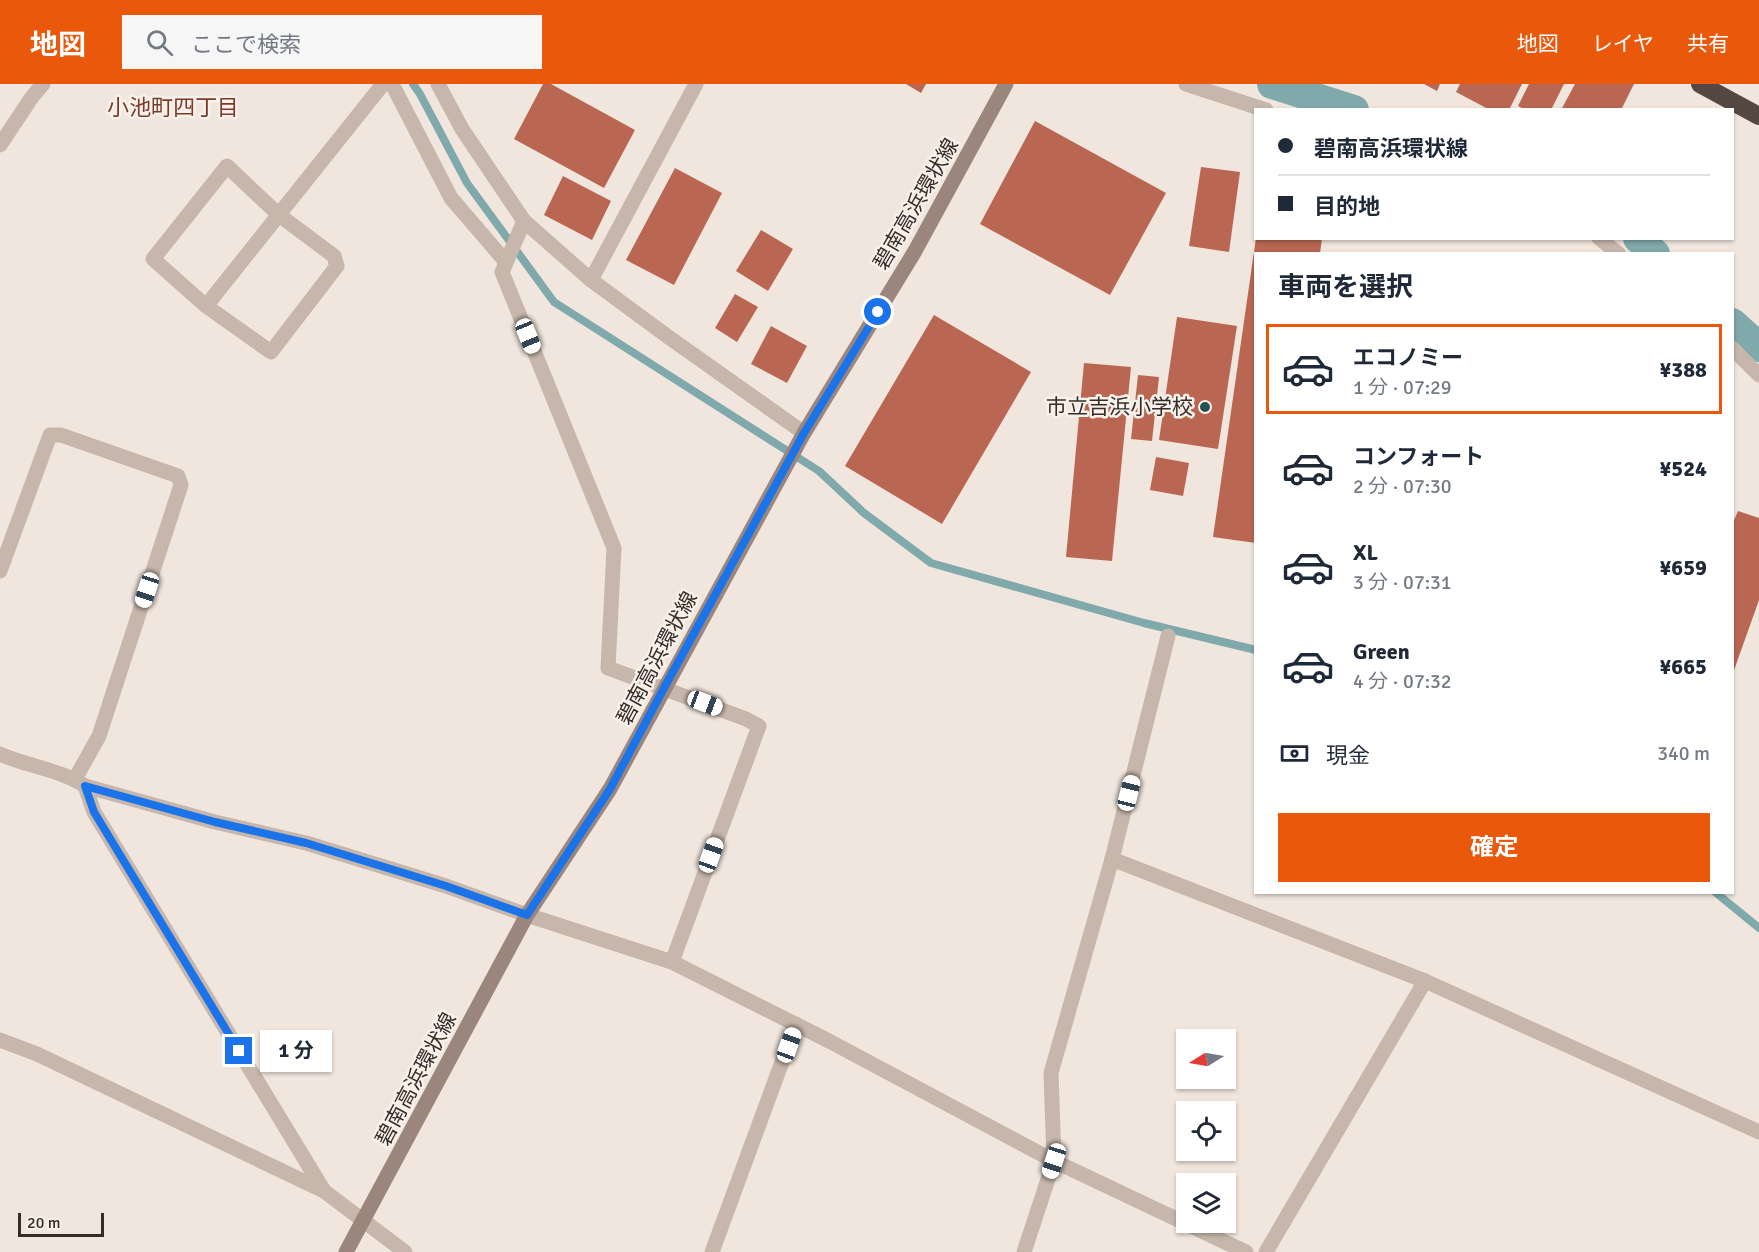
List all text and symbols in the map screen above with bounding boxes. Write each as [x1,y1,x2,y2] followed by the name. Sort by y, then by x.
[122,15,542,69] search box
[143,26,176,59] icon: search
[30,28,86,62] text: 地図
[191,31,301,58] text: ここで検索
[1517,31,1559,57] text: 地図
[1592,31,1654,57] text: レイヤ
[1687,31,1729,57] text: 共有
[107,94,239,121] district label: 小池町四丁目
[868,134,964,274] street label: 碧南高浜環状線
[1314,135,1468,162] text: 碧南高浜環状線
[1314,193,1380,220] text: 目的地
[1278,271,1413,304] text: 車両を選択
[864,298,891,325] route start
[513,316,543,356] car
[1281,342,1335,396] icon: car
[1353,344,1463,371] text: エコノミー
[1659,356,1707,383] text: ¥388
[1353,375,1452,400] text: 1 分 · 07:29
[1046,394,1193,420] place label: 市立吉浜小学校
[1198,400,1212,414] marker: 市立吉浜小学校
[1281,441,1335,495] icon: car
[1353,443,1484,470] text: コンフォート
[1659,455,1707,482] text: ¥524
[1353,474,1452,499] text: 2 分 · 07:30
[1353,539,1378,566] text: XL
[1281,540,1335,594] icon: car
[1659,554,1707,581] text: ¥659
[133,570,161,610] car
[1353,570,1452,595] text: 3 分 · 07:31
[611,587,703,729] street label: 碧南高浜環状線
[1353,638,1410,665] text: Green
[1281,639,1335,693] icon: car
[1659,653,1707,680] text: ¥665
[1353,669,1452,694] text: 4 分 · 07:32
[685,688,725,718] car
[1278,737,1311,770] icon: cash
[1657,741,1710,766] text: 340 m
[1326,742,1370,769] text: 現金
[1116,773,1142,813] car
[1278,813,1710,882] button: 確定
[696,835,726,875] car
[370,1008,462,1150] street label: 碧南高浜環状線
[774,1025,804,1065] car
[1176,1029,1236,1089] north arrow
[1176,1029,1236,1233] map controls
[260,1030,332,1072] callout: 1 分
[225,1037,252,1064] route end
[278,1038,314,1063] text: 1 分
[1176,1101,1236,1161] button: locate
[1040,1141,1068,1181] car
[1176,1173,1236,1233] button: layers
[18,1210,104,1238] scale bar
[27,1213,61,1233] text: 20 m

